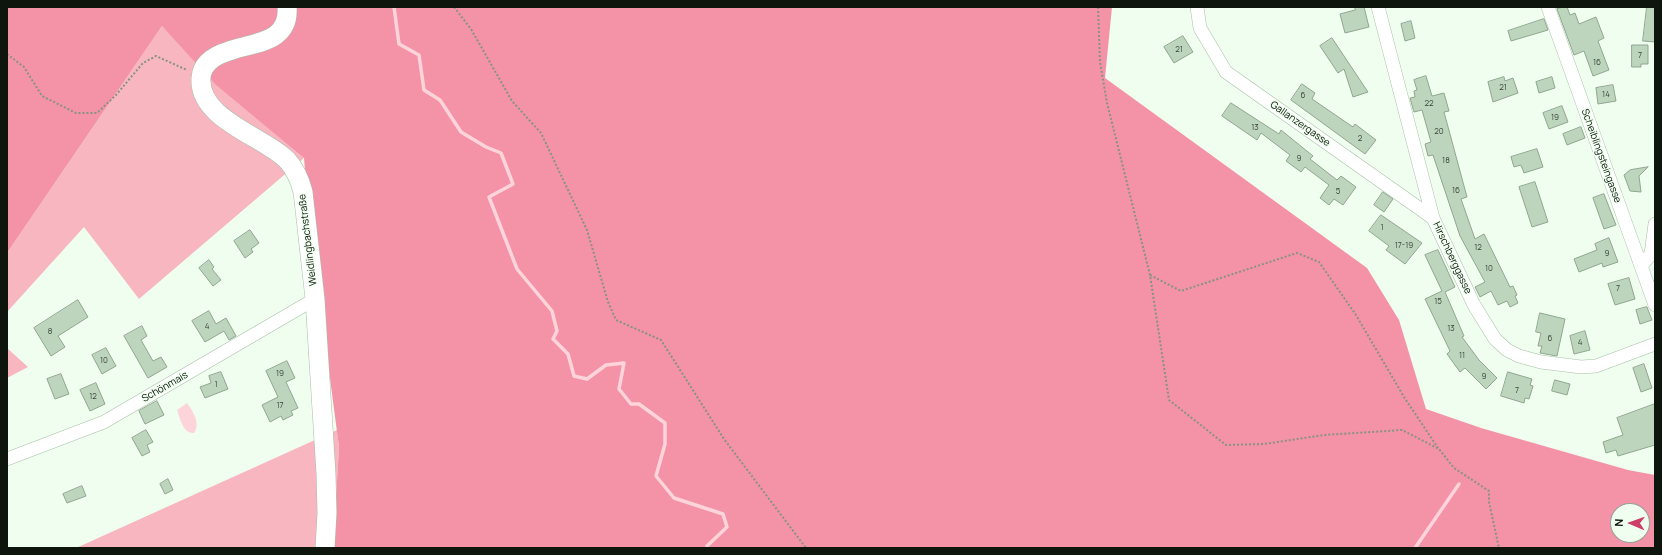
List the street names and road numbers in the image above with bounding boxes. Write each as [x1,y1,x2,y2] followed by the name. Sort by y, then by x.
[1268,99,1332,149] street label: Gallanzergasse
[1578,107,1624,205] street label: Scheiblingsteingasse
[296,193,320,287] street label: Weidlingbachstraße
[1430,220,1474,296] street label: Hirschberggasse
[140,369,190,405] street label: Schönmais

